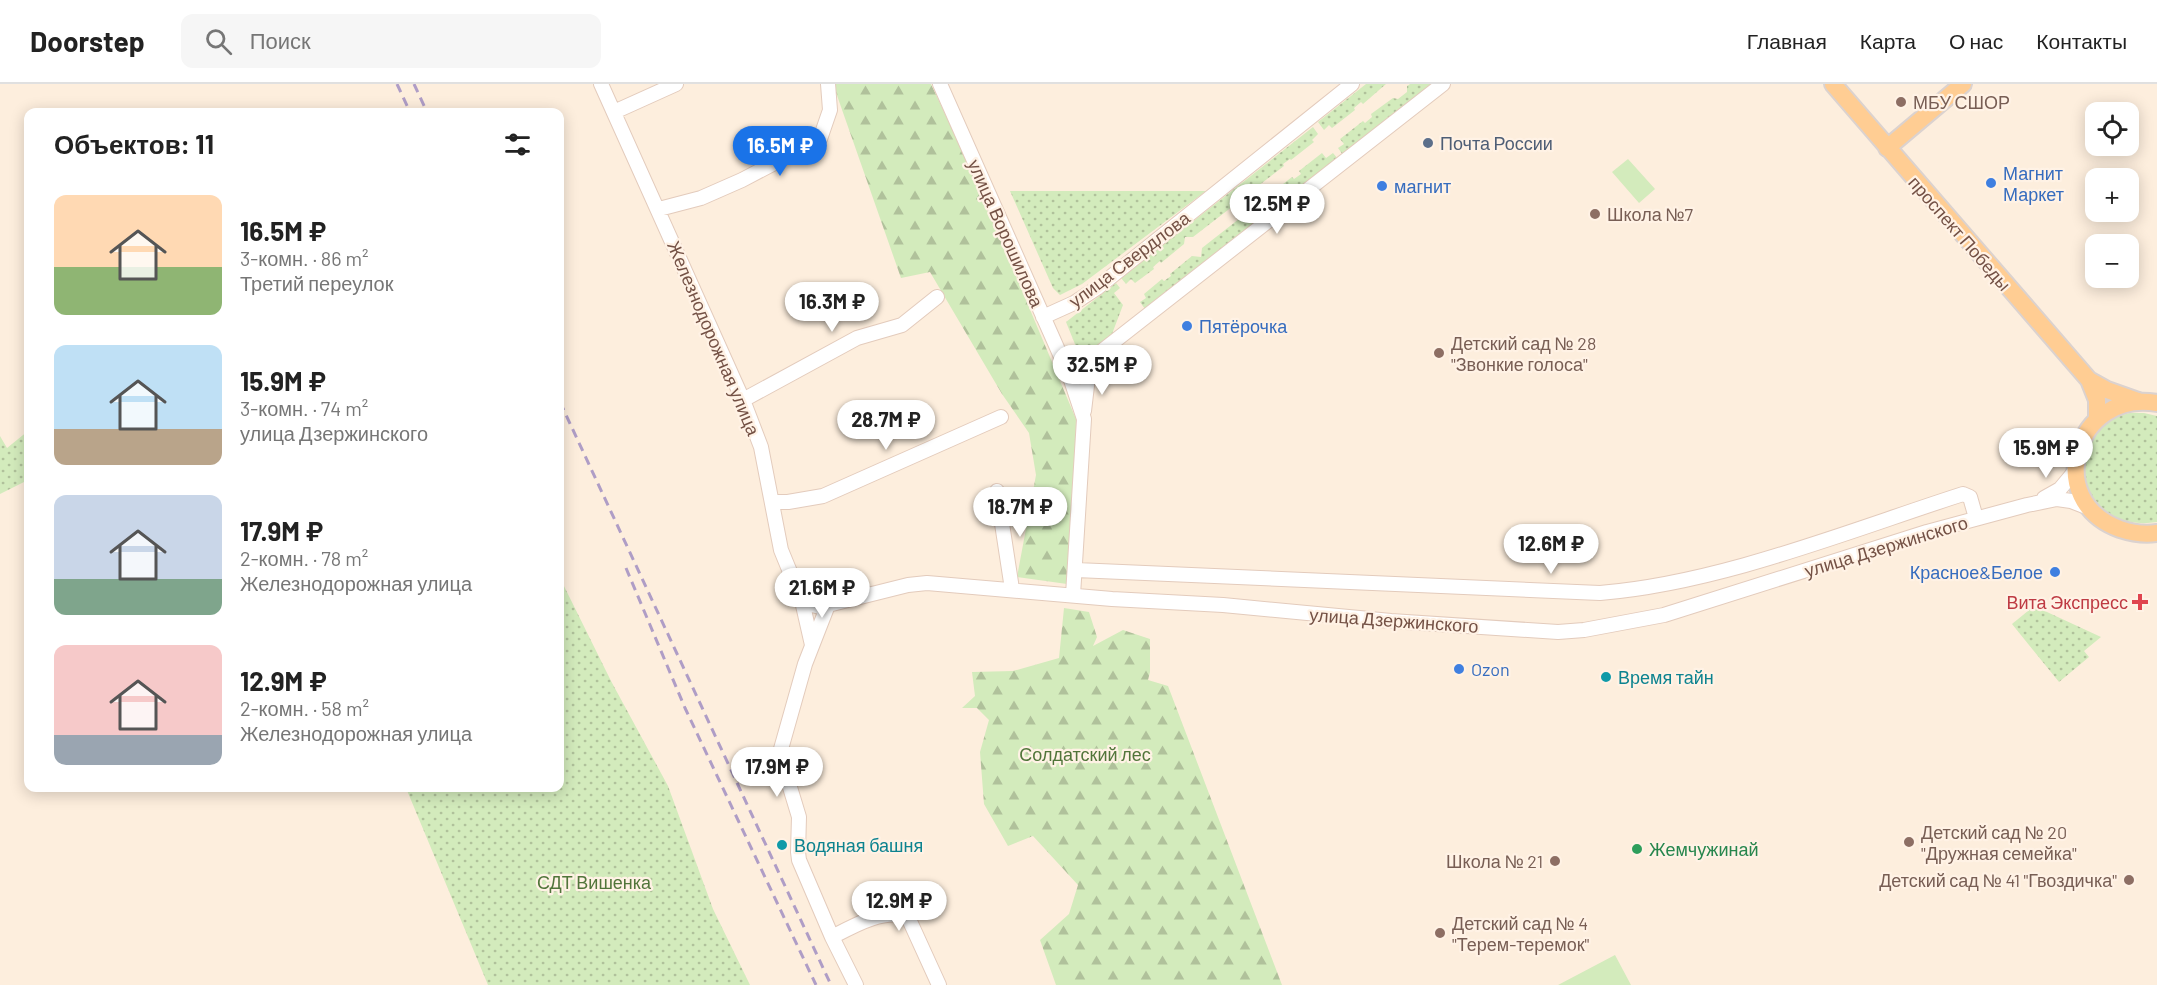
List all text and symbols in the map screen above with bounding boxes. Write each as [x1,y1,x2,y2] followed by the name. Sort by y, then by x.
[181,14,601,68] search box
[30,24,145,58] text: Doorstep
[202,25,235,58] icon: search
[250,27,311,53] text: Поиск
[1747,28,1827,53] text: Главная
[1860,28,1916,53] text: Карта
[1949,28,2003,53] text: О нас
[2036,28,2127,53] text: Контакты
[1913,91,2010,113] place label: МБУ СШОР
[1894,95,1908,109] marker: МБУ СШОР
[2085,102,2139,288] map controls
[2085,102,2139,156] button: locate
[725,126,835,177] pin: 16.5M ₽
[54,128,214,159] text: Объектов: 11
[501,128,534,161] icon: filters
[1440,132,1553,154] place label: Почта России
[747,133,813,157] text: 16.5M ₽
[1421,136,1435,150] marker: Почта России
[963,156,1049,311] street label: улица Ворошилова
[2003,162,2064,205] place label: Магнит Маркет
[2085,168,2139,222] button: +
[1904,171,2016,295] street label: проспект Победы
[1394,175,1451,197] place label: магнит
[1984,176,1998,190] marker: Магнит Маркет
[1375,179,1389,193] marker: магнит
[1222,184,1332,235] pin: 12.5M ₽
[1244,191,1310,215] text: 12.5M ₽
[1607,203,1694,225] place label: Школа №7
[1064,206,1195,312] street label: улица Свердлова
[1588,207,1602,221] marker: Школа №7
[240,215,326,246] text: 16.5M ₽
[102,219,174,291] icon: home
[2085,234,2139,288] button: −
[663,238,765,439] street label: Железнодорожная улица
[240,246,369,270] text: 3-комн. · 86 m²
[240,271,393,295] text: Третий переулок
[777,282,887,333] pin: 16.3M ₽
[799,289,865,313] text: 16.3M ₽
[1199,315,1288,337] place label: Пятёрочка
[1180,319,1194,333] marker: Пятёрочка
[1451,332,1596,375] place label: Детский сад № 28 "Звонкие голоса"
[1047,345,1157,396] pin: 32.5M ₽
[1432,346,1446,360] marker: Детский сад № 28 "Звонкие голоса"
[1067,352,1137,376] text: 32.5M ₽
[240,365,326,396] text: 15.9M ₽
[102,369,174,441] icon: home
[240,396,368,420] text: 3-комн. · 74 m²
[831,400,941,451] pin: 28.7M ₽
[851,407,921,431] text: 28.7M ₽
[240,421,428,445] text: улица Дзержинского
[1991,428,2101,479] pin: 15.9M ₽
[2013,435,2079,459] text: 15.9M ₽
[965,487,1075,538] pin: 18.7M ₽
[987,494,1053,518] text: 18.7M ₽
[1802,511,1970,581] street label: улица Дзержинского
[240,515,323,546] text: 17.9M ₽
[102,519,174,591] icon: home
[1496,524,1606,575] pin: 12.6M ₽
[1518,531,1584,555] text: 12.6M ₽
[240,546,368,570] text: 2-комн. · 78 m²
[1910,561,2043,583] place label: Красное&Белое
[2048,565,2062,579] marker: Красное&Белое
[767,568,877,619] pin: 21.6M ₽
[240,571,472,595] text: Железнодорожная улица
[789,575,855,599] text: 21.6M ₽
[2007,591,2128,613] place label: Вита Экспресс
[2133,595,2147,609] marker: Вита Экспресс
[1309,603,1479,637] street label: улица Дзержинского
[1471,658,1510,680] place label: Ozon
[1452,662,1466,676] marker: Ozon
[240,665,327,696] text: 12.9M ₽
[1618,666,1714,688] place label: Время тайн
[102,669,174,741] icon: home
[1599,670,1613,684] marker: Время тайн
[240,696,369,720] text: 2-комн. · 58 m²
[240,721,472,745] text: Железнодорожная улица
[1019,743,1151,765] park label: Солдатский лес
[722,747,832,798] pin: 17.9M ₽
[745,754,809,778] text: 17.9M ₽
[1921,821,2077,864] place label: Детский сад № 20 "Дружная семейка"
[794,834,923,856] place label: Водяная башня
[1902,835,1916,849] marker: Детский сад № 20 "Дружная семейка"
[775,838,789,852] marker: Водяная башня
[1649,838,1758,860] place label: Жемчужинай
[1630,842,1644,856] marker: Жемчужинай
[1446,850,1543,872] place label: Школа № 21
[1548,854,1562,868] marker: Школа № 21
[1879,869,2117,891] place label: Детский сад № 41 "Гвоздичка"
[537,871,652,893] park label: СДТ Вишенка
[2122,873,2136,887] marker: Детский сад № 41 "Гвоздичка"
[844,881,954,932] pin: 12.9M ₽
[866,888,932,912] text: 12.9M ₽
[1452,912,1590,955] place label: Детский сад № 4 "Терем-теремок"
[1433,926,1447,940] marker: Детский сад № 4 "Терем-теремок"

